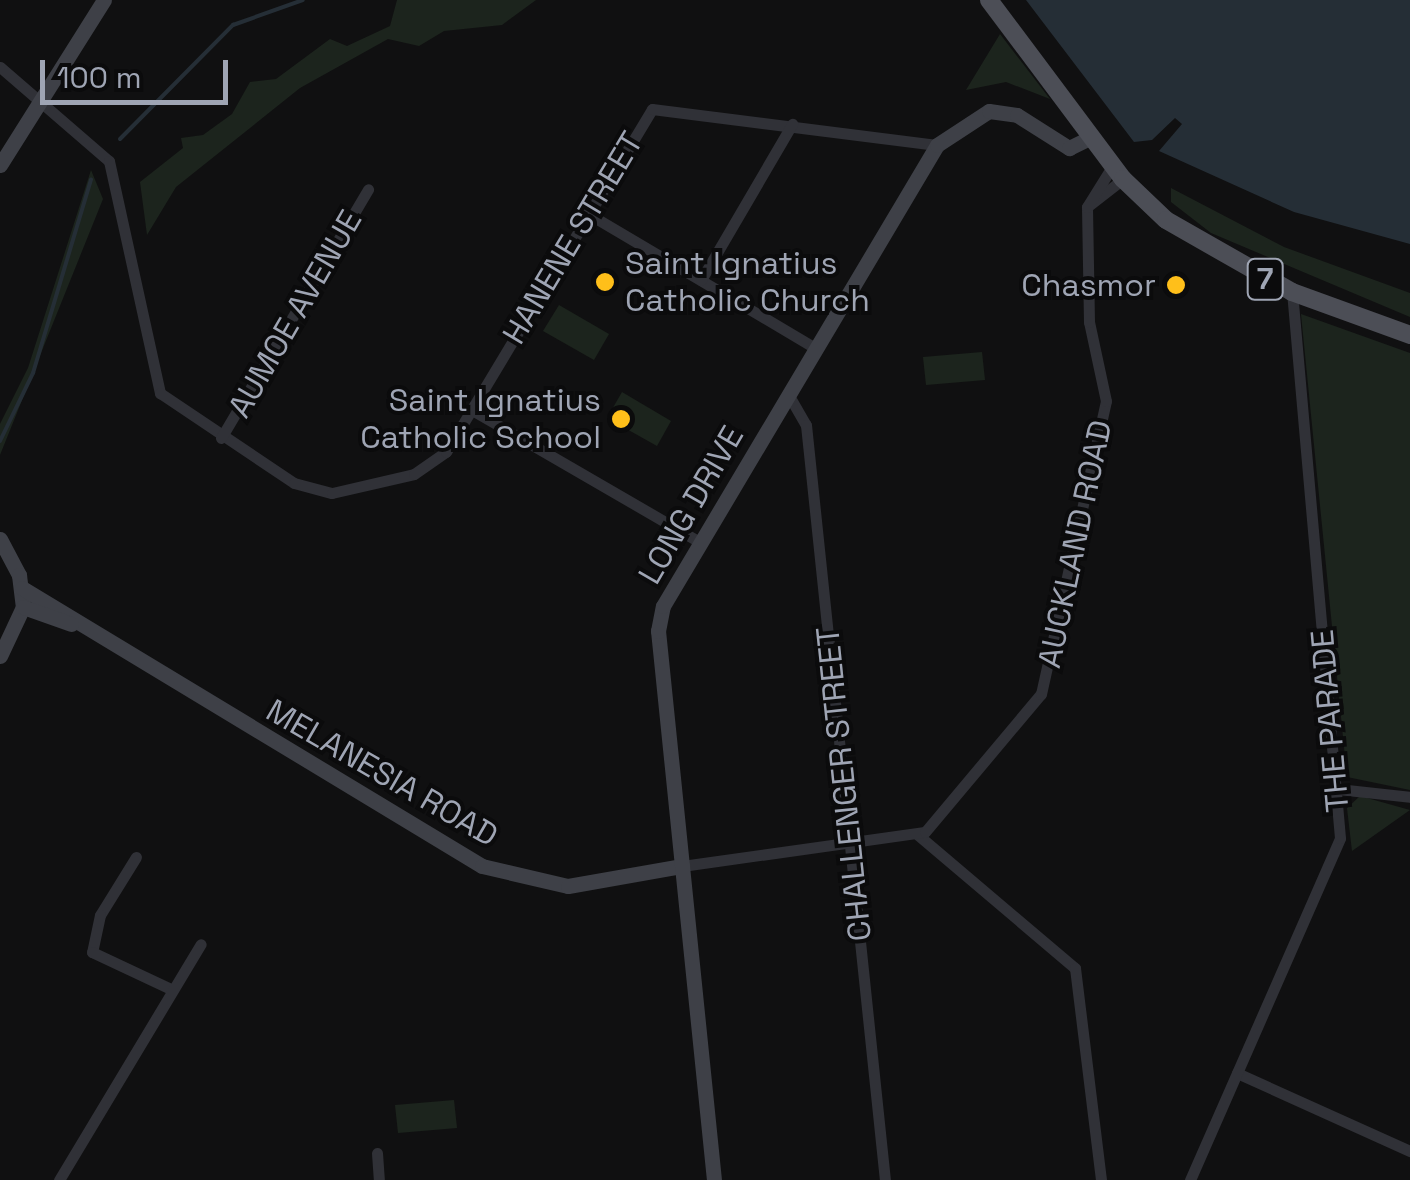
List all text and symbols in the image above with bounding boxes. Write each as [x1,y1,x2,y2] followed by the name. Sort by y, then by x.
[45,40,232,102] scale bar
[57,58,142,97] text: 100 m
[495,125,651,351] street label: HANENE STREET
[220,203,370,425] street label: AUMOE AVENUE
[625,245,870,320] place label: Saint Ignatius Catholic Church
[1245,254,1285,304] road number: 7
[1021,266,1156,304] place label: Chasmor
[594,271,616,293] marker: Saint Ignatius Catholic Church
[1165,274,1187,296] marker: Chasmor
[360,382,601,457] place label: Saint Ignatius Catholic School
[610,408,632,430] marker: Saint Ignatius Catholic School
[1030,417,1120,671] street label: AUCKLAND ROAD
[630,419,752,591] street label: LONG DRIVE
[808,625,880,943] street label: CHALLENGER STREET
[1303,628,1357,814] street label: THE PARADE
[259,691,505,855] street label: MELANESIA ROAD

